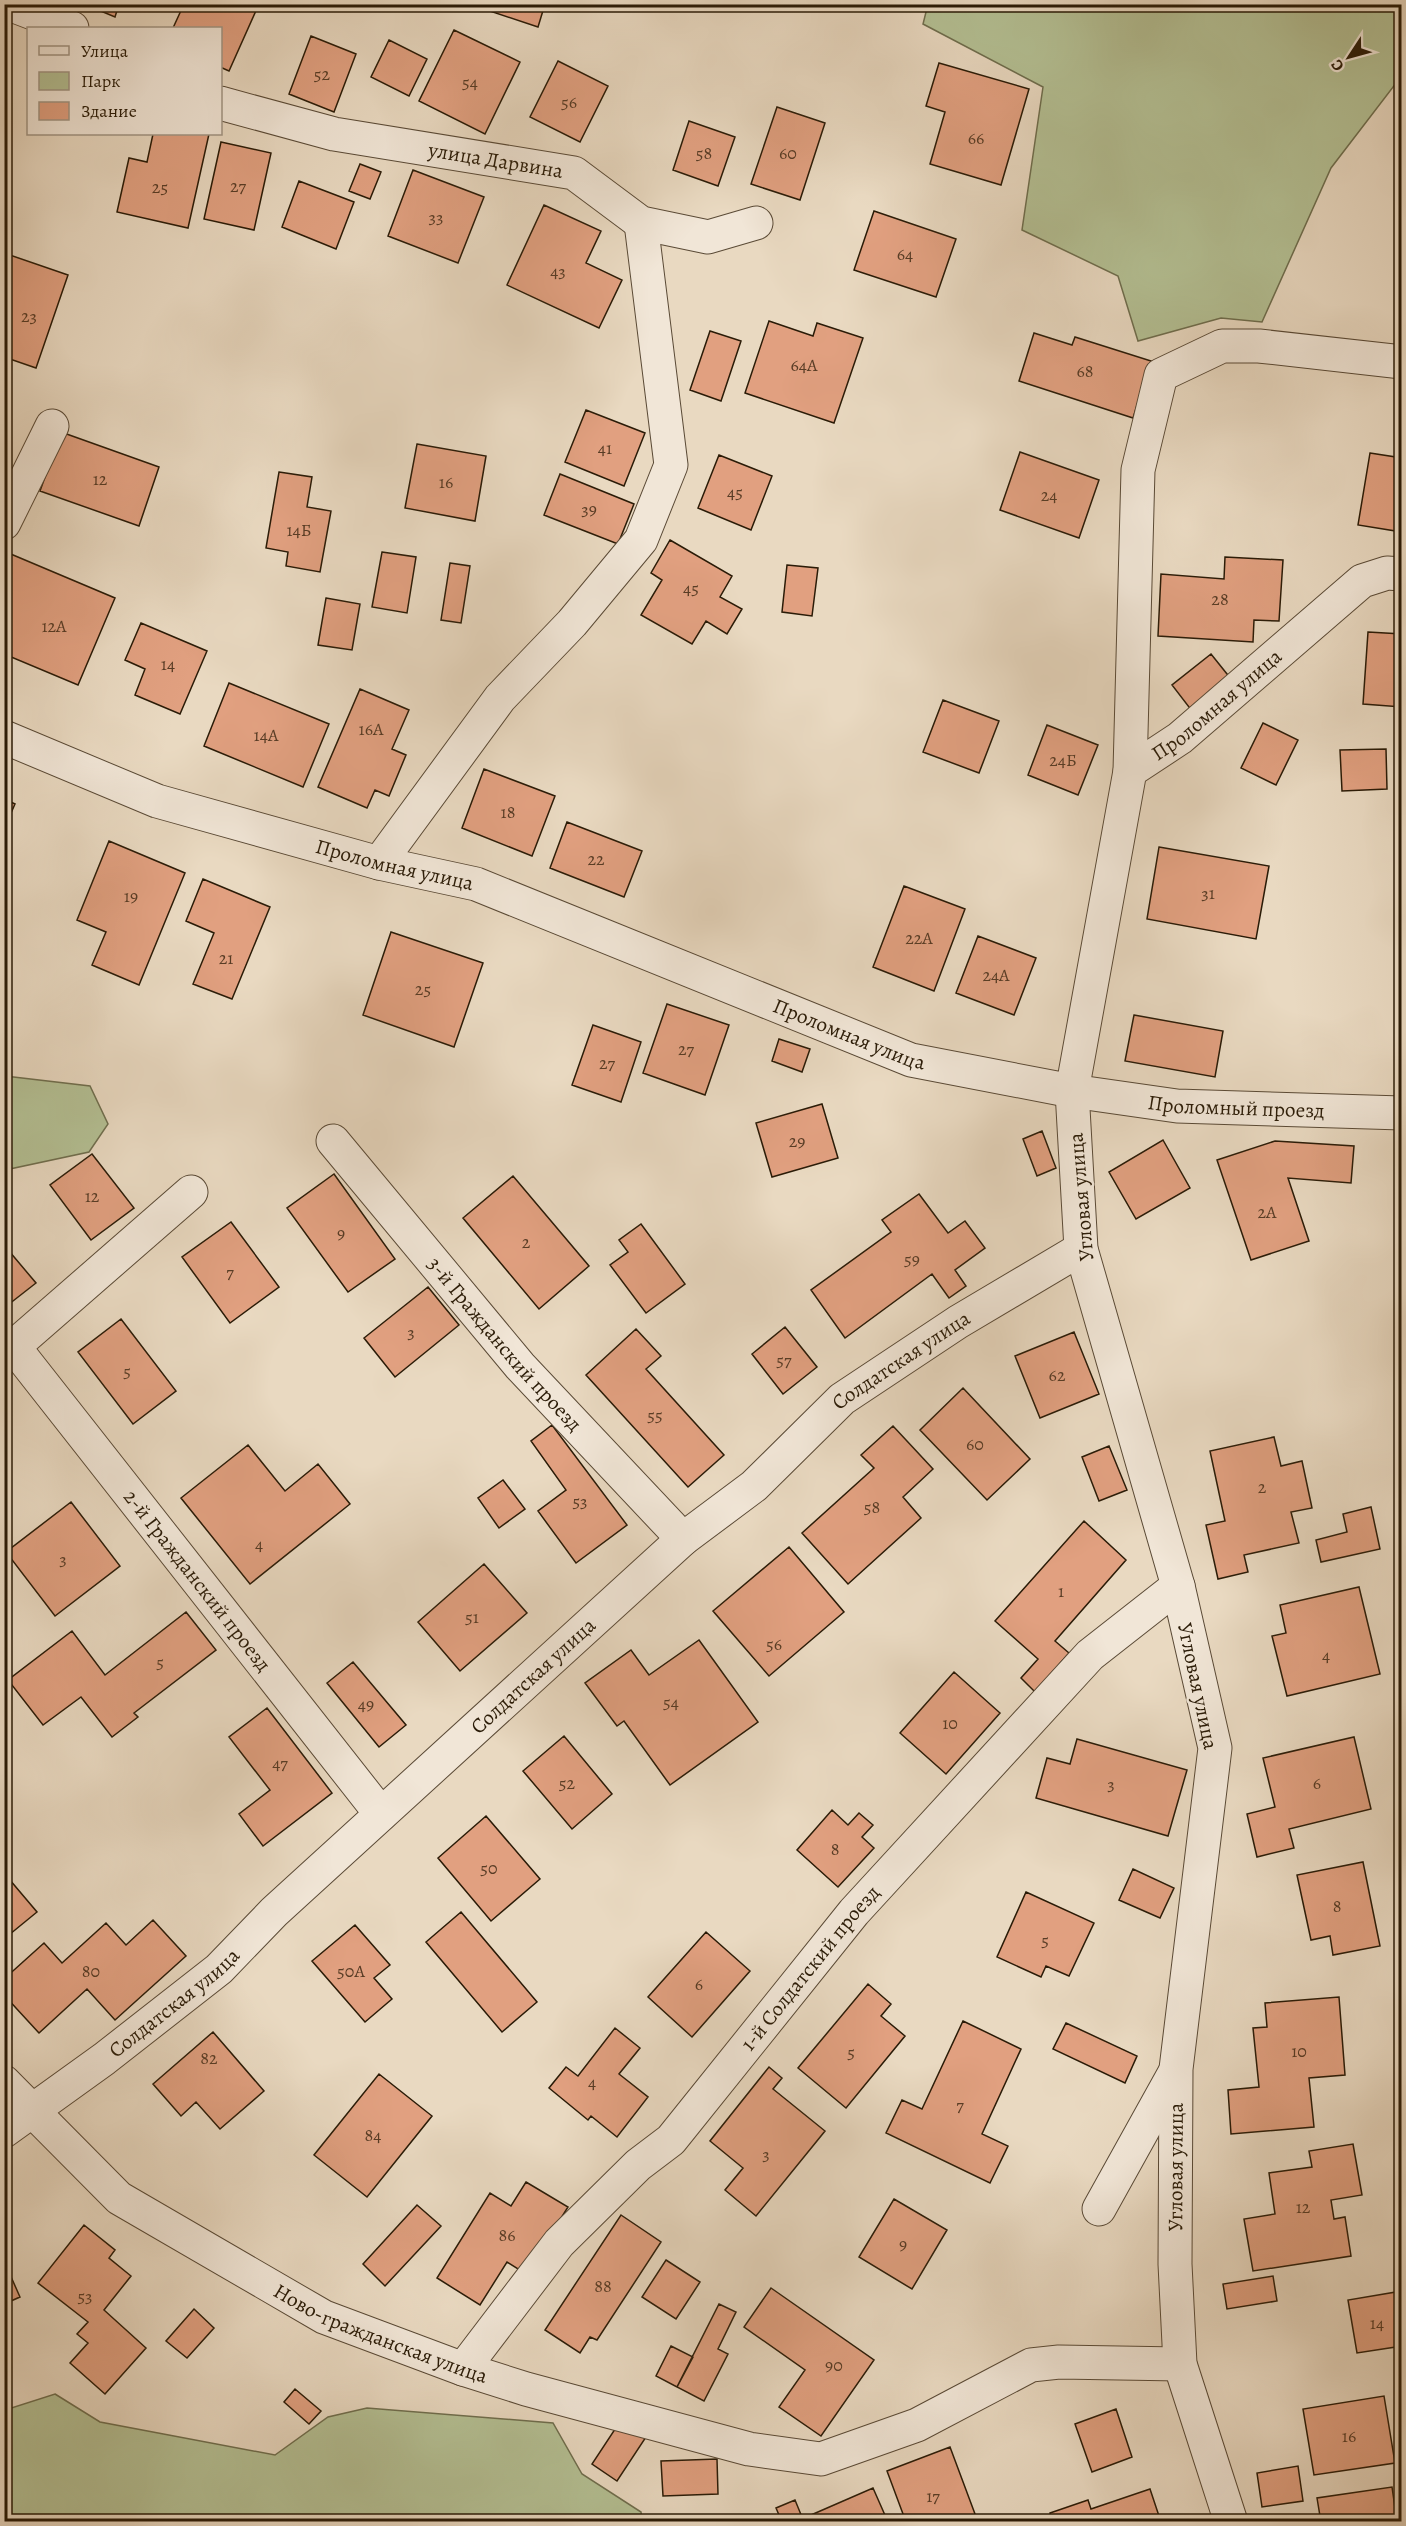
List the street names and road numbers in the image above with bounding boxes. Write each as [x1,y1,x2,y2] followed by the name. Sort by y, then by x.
[425,135,566,185] street label: улица Дарвина
[1146,642,1288,767] street label: Проломная улица
[312,832,477,897] street label: Проломная улица
[769,992,928,1076] street label: Проломная улица
[1146,1088,1325,1125] street label: Проломный проезд
[1061,1131,1101,1262] street label: Угловая улица
[421,1251,588,1437] street label: 3-й Гражданский проезд
[825,1304,975,1416] street label: Солдатская улица
[117,1484,278,1677] street label: 2-й Гражданский проезд
[464,1611,602,1740] street label: Солдатская улица
[1171,1620,1225,1752] street label: Угловая улица
[734,1879,886,2057] street label: 1-й Солдатский проезд
[103,1942,246,2064] street label: Солдатская улица
[1161,2102,1190,2232] street label: Угловая улица
[268,2277,491,2390] street label: Ново-гражданская улица

